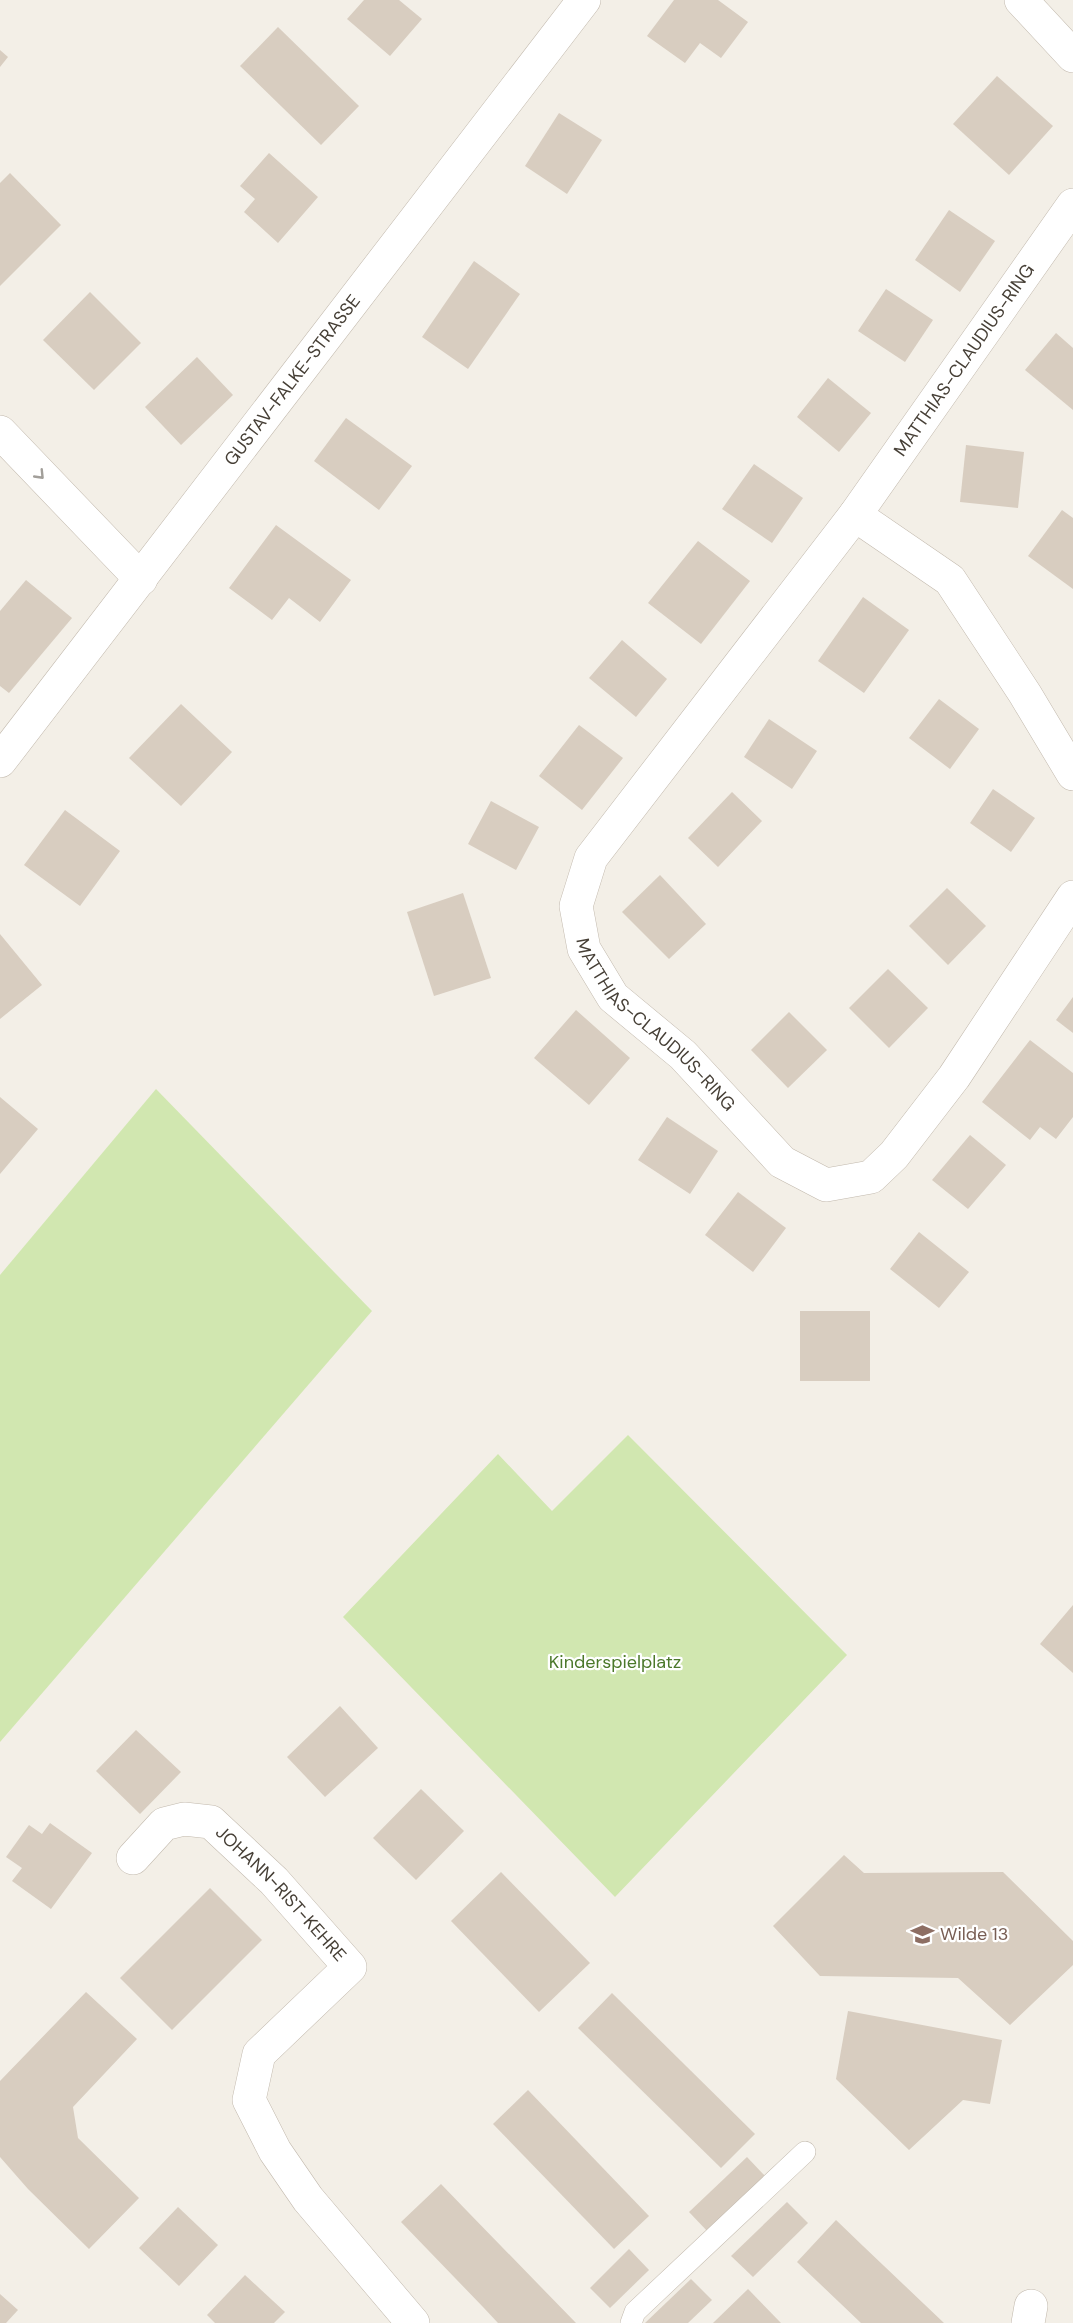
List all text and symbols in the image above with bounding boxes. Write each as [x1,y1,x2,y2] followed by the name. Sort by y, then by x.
[888,259,1040,461] street label: MATTHIAS-CLAUDIUS-RING
[219,290,366,471] street label: GUSTAV-FALKE-STRASSE
[33,467,44,478] one-way arrow
[570,936,741,1116] street label: MATTHIAS-CLAUDIUS-RING
[549,1650,681,1674] park label: Kinderspielplatz
[210,1820,352,1967] street label: JOHANN-RIST-KEHRE
[909,1921,935,1947] school or university icon: Wilde 13
[940,1922,1008,1946] place label: Wilde 13

